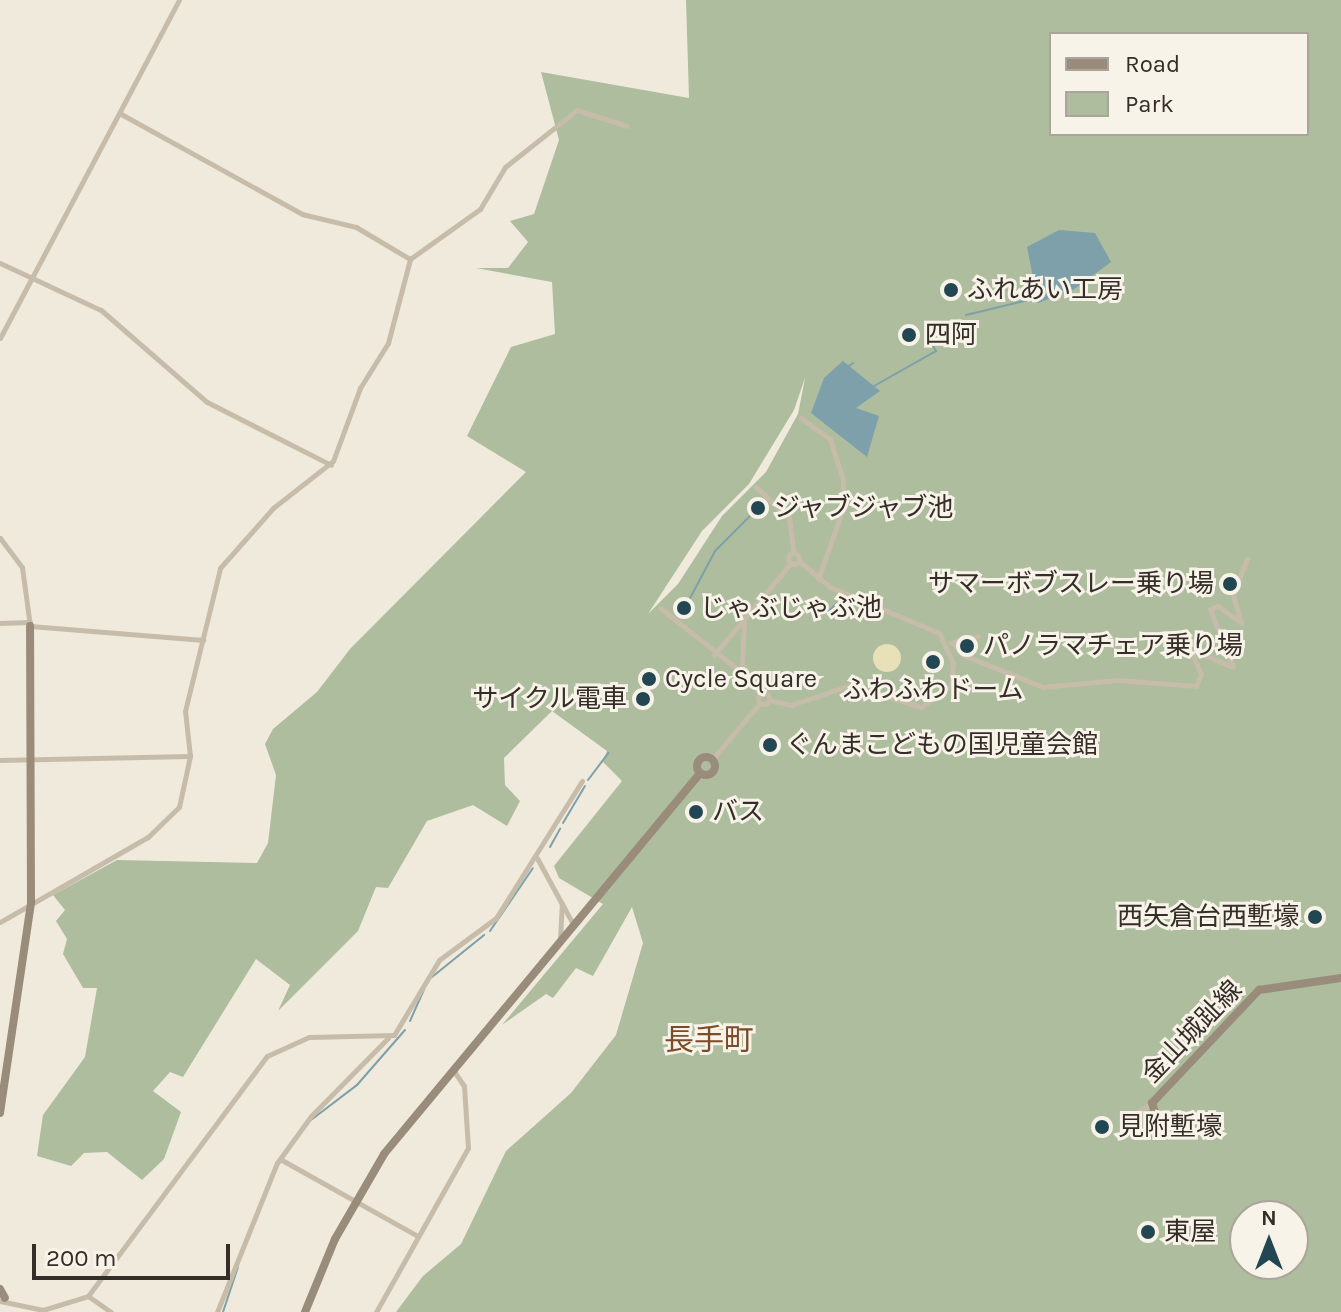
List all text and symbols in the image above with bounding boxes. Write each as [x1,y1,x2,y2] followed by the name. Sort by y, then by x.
[1049,32,1309,136] legend
[1125,50,1180,78] text: Road
[1125,90,1174,118] text: Park
[967,274,1123,306] place label: ふれあい工房
[942,281,960,299] marker: ふれあい工房
[925,319,977,351] place label: 四阿
[900,326,918,344] marker: 四阿
[774,492,956,524] place label: ジャブジャブ池
[749,499,767,517] marker: ジャブジャブ池
[928,568,1214,600] place label: サマーボブスレー乗り場
[1221,575,1239,593] marker: サマーボブスレー乗り場
[700,592,882,624] place label: じゃぶじゃぶ池
[675,599,693,617] marker: じゃぶじゃぶ池
[983,630,1243,662] place label: パノラマチェア乗り場
[958,637,976,655] marker: パノラマチェア乗り場
[924,653,942,671] marker: ふわふわドーム
[665,663,817,695] place label: Cycle Square
[640,670,658,688] marker: Cycle Square
[842,674,1024,706] place label: ふわふわドーム
[471,683,627,715] place label: サイクル電車
[634,690,652,708] marker: サイクル電車
[786,729,1098,761] place label: ぐんまこどもの国児童会館
[761,736,779,754] marker: ぐんまこどもの国児童会館
[712,796,764,828] place label: バス
[687,803,705,821] marker: バス
[1117,901,1299,933] place label: 西矢倉台西塹壕
[1306,908,1324,926] marker: 西矢倉台西塹壕
[1136,974,1248,1090] street label: 金山城趾線
[664,1022,754,1058] district label: 長手町
[1118,1111,1222,1143] place label: 見附塹壕
[1093,1118,1111,1136] marker: 見附塹壕
[1229,1200,1309,1280] north arrow
[1261,1205,1277,1231] text: N
[1164,1216,1216,1248] place label: 東屋
[1139,1223,1157,1241] marker: 東屋
[36,1228,234,1278] scale bar
[46,1244,117,1272] text: 200 m

